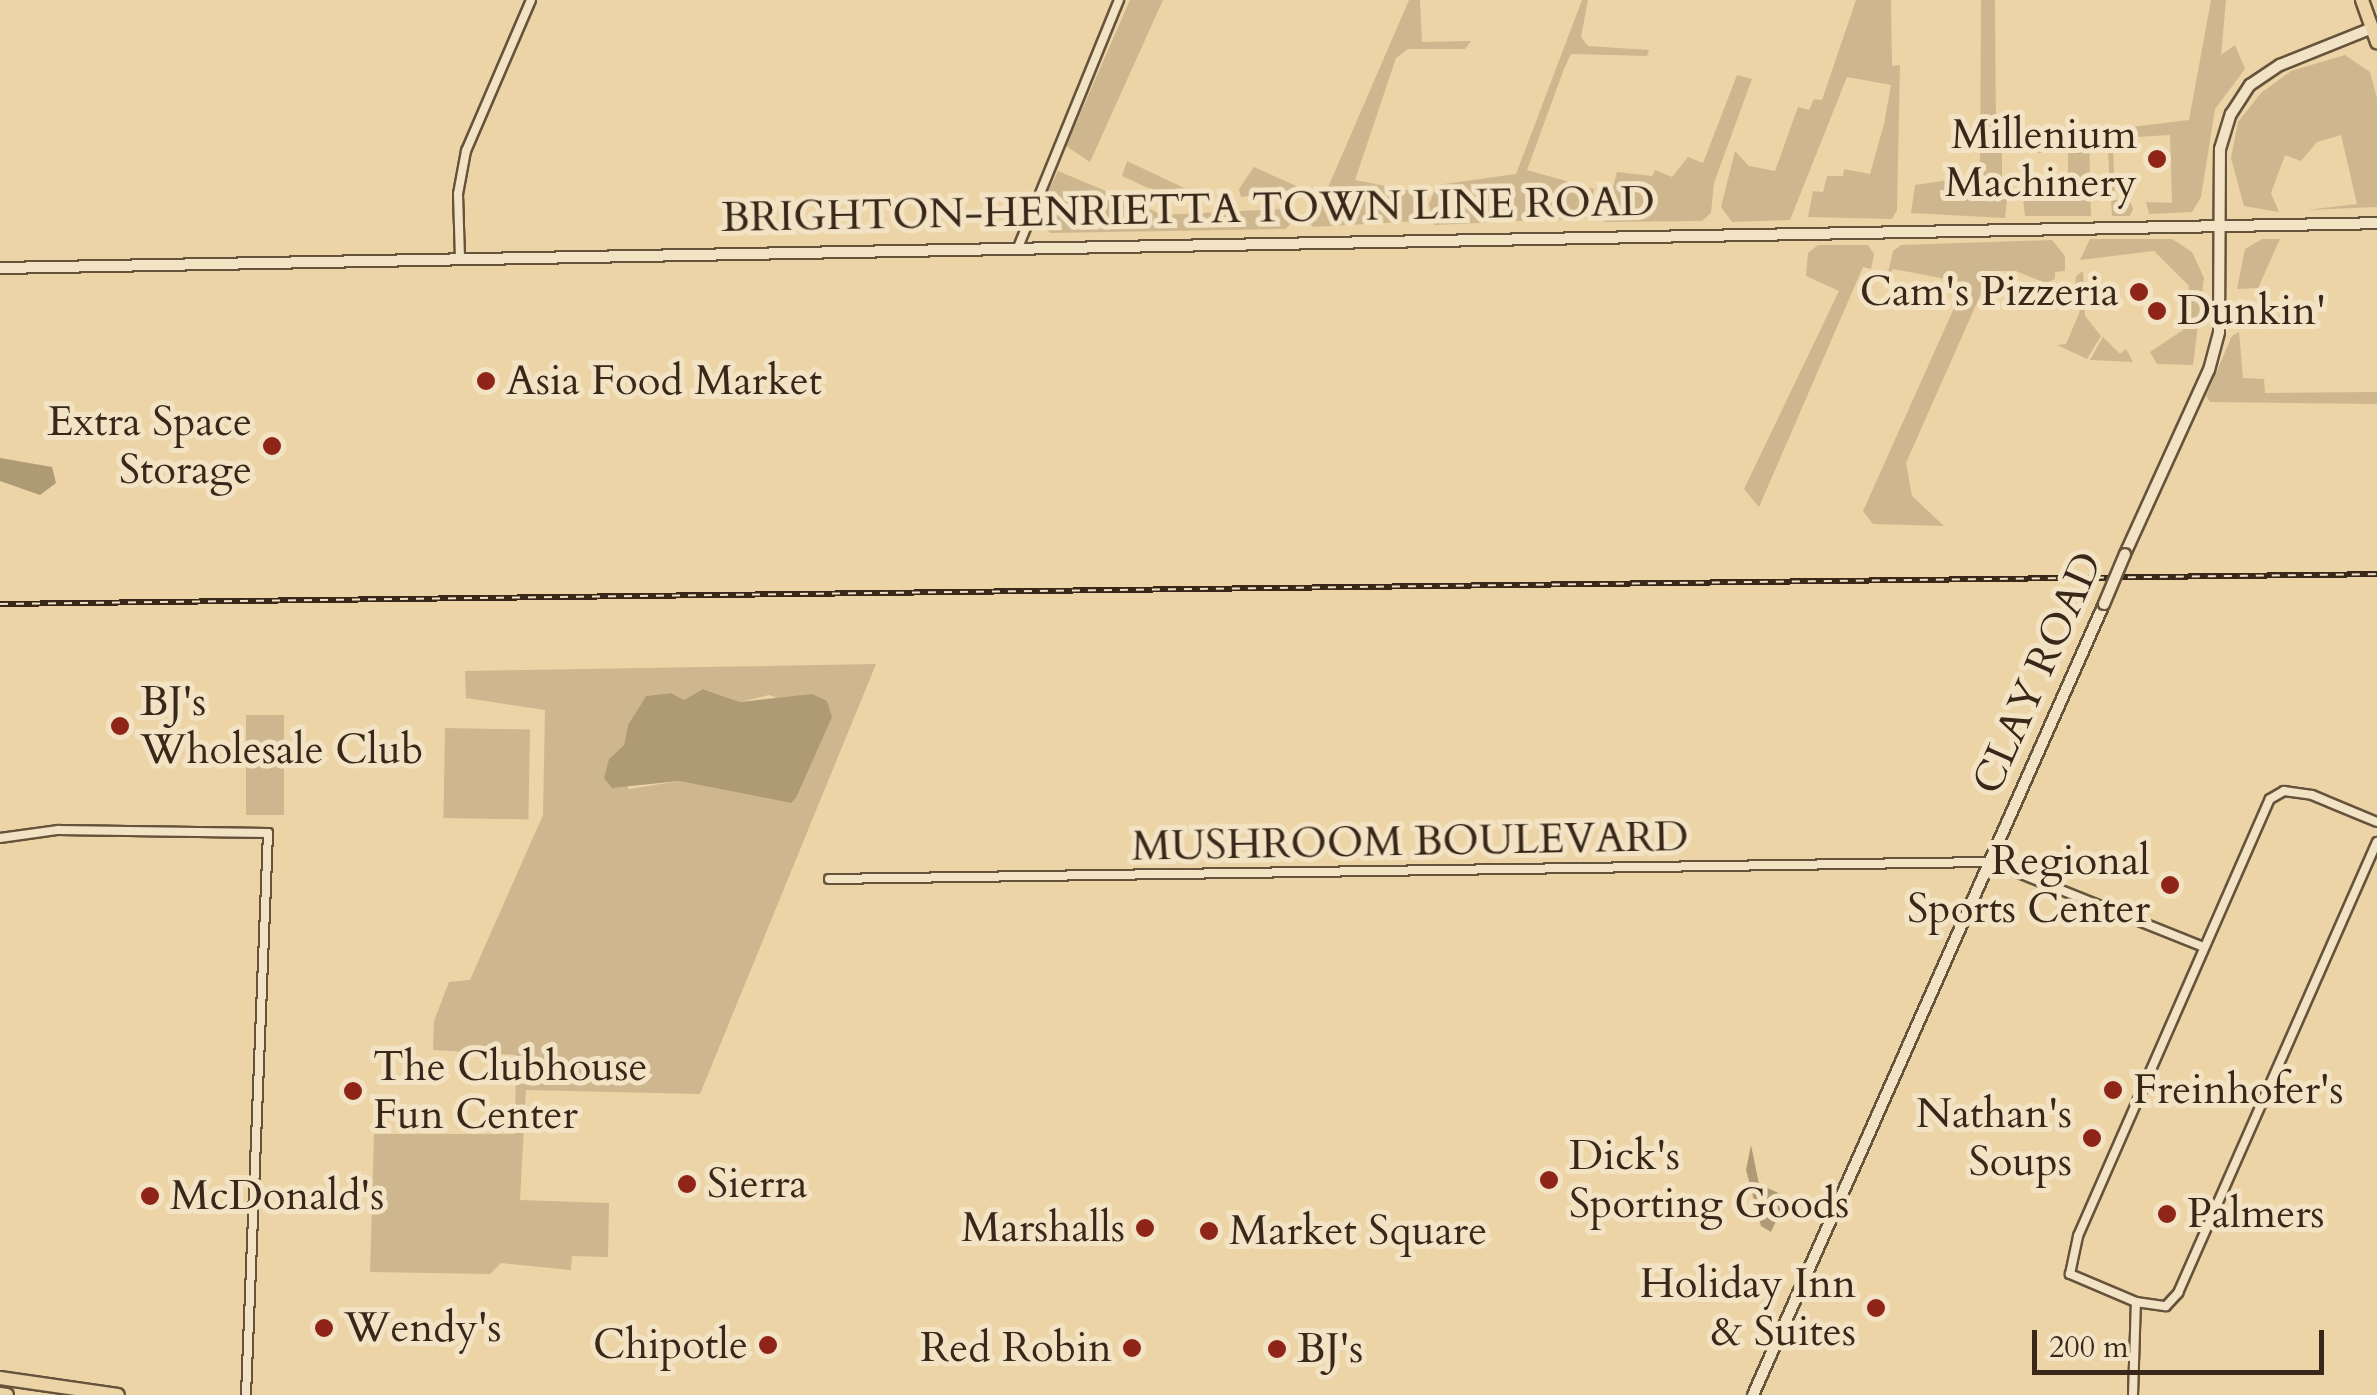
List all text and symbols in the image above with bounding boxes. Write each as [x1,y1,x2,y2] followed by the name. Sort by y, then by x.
[1945,110,2137,208] place label: Millenium Machinery
[2146,148,2168,170] marker: Millenium Machinery
[721,177,1655,243] street label: BRIGHTON-HENRIETTA TOWN LINE ROAD
[1860,267,2119,317] place label: Cam's Pizzeria
[2128,281,2150,303] marker: Cam's Pizzeria
[2177,286,2326,336] place label: Dunkin'
[2146,300,2168,322] marker: Dunkin'
[506,356,822,406] place label: Asia Food Market
[475,370,497,392] marker: Asia Food Market
[47,397,252,496] place label: Extra Space Storage
[261,435,283,457] marker: Extra Space Storage
[1962,544,2114,802] street label: CLAY ROAD
[140,677,424,776] place label: BJ's Wholesale Club
[109,715,131,737] marker: BJ's Wholesale Club
[1131,812,1689,872] street label: MUSHROOM BOULEVARD
[1907,836,2150,934] place label: Regional Sports Center
[2159,874,2181,896] marker: Regional Sports Center
[373,1042,648,1140] place label: The Clubhouse Fun Center
[2133,1065,2344,1115] place label: Freinhofer's
[2102,1079,2124,1101] marker: Freinhofer's
[342,1080,364,1102] marker: The Clubhouse Fun Center
[1916,1089,2072,1188] place label: Nathan's Soups
[2081,1127,2103,1149] marker: Nathan's Soups
[1569,1131,1849,1230] place label: Dick's Sporting Goods
[707,1159,808,1209] place label: Sierra
[1538,1169,1560,1191] marker: Dick's Sporting Goods
[170,1171,384,1221] place label: McDonald's
[676,1173,698,1195] marker: Sierra
[139,1185,161,1207] marker: McDonald's
[2187,1189,2325,1239] place label: Palmers
[961,1203,1125,1253] place label: Marshalls
[2156,1203,2178,1225] marker: Palmers
[1229,1206,1487,1256] place label: Market Square
[1134,1217,1156,1239] marker: Marshalls
[1198,1220,1220,1242] marker: Market Square
[1640,1259,1856,1358] place label: Holiday Inn & Suites
[1865,1297,1887,1319] marker: Holiday Inn & Suites
[344,1303,501,1353] place label: Wendy's
[2037,1310,2330,1372] scale bar
[313,1317,335,1339] marker: Wendy's
[593,1320,748,1370] place label: Chipotle
[920,1323,1112,1373] place label: Red Robin
[1297,1324,1363,1374] place label: BJ's
[2049,1327,2129,1368] text: 200 m
[757,1334,779,1356] marker: Chipotle
[1121,1337,1143,1359] marker: Red Robin
[1266,1338,1288,1360] marker: BJ's

